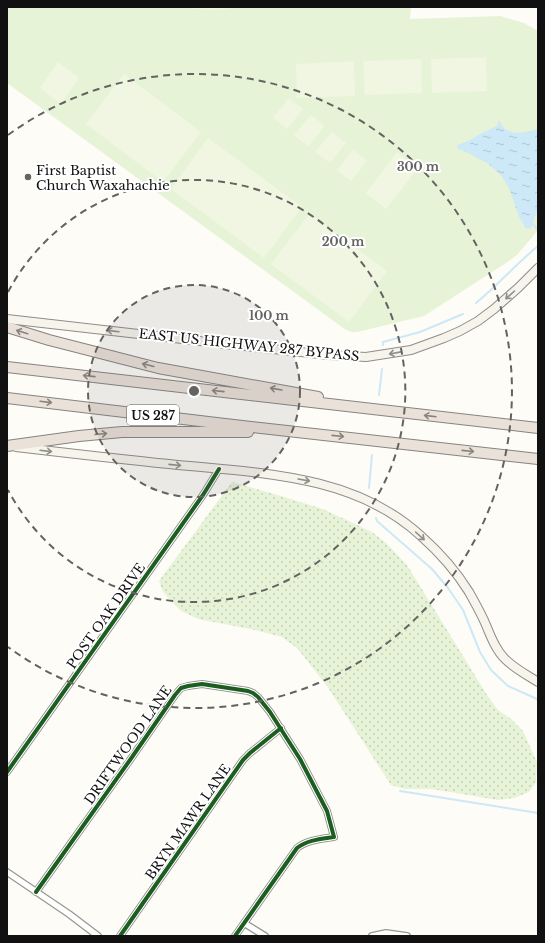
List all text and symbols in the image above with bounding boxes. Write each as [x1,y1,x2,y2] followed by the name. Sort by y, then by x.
[397,159,440,174] text: 300 m
[36,162,170,194] place label: First Baptist Church Waxahachie
[23,172,33,182] marker: First Baptist Church Waxahachie
[322,234,365,249] text: 200 m
[505,290,515,300] one-way arrow
[249,308,290,323] text: 100 m
[138,325,360,365] street label: EAST US HIGHWAY 287 BYPASS
[107,327,120,335] one-way arrow
[16,328,29,335] one-way arrow
[389,349,402,357] one-way arrow
[142,361,155,368] one-way arrow
[83,372,96,380] one-way arrow
[187,384,201,398] centre of rings
[269,385,282,393] one-way arrow
[212,387,225,394] one-way arrow
[39,398,52,406] one-way arrow
[127,405,179,425] road number: US 287
[424,412,437,420] one-way arrow
[94,430,107,438] one-way arrow
[331,432,344,440] one-way arrow
[39,447,52,455] one-way arrow
[461,447,474,454] one-way arrow
[168,461,181,469] one-way arrow
[297,476,310,484] one-way arrow
[415,531,425,540] one-way arrow
[63,560,149,672] street label: POST OAK DRIVE
[81,682,175,808] street label: DRIFTWOOD LANE
[142,761,234,883] street label: BRYN MAWR LANE

